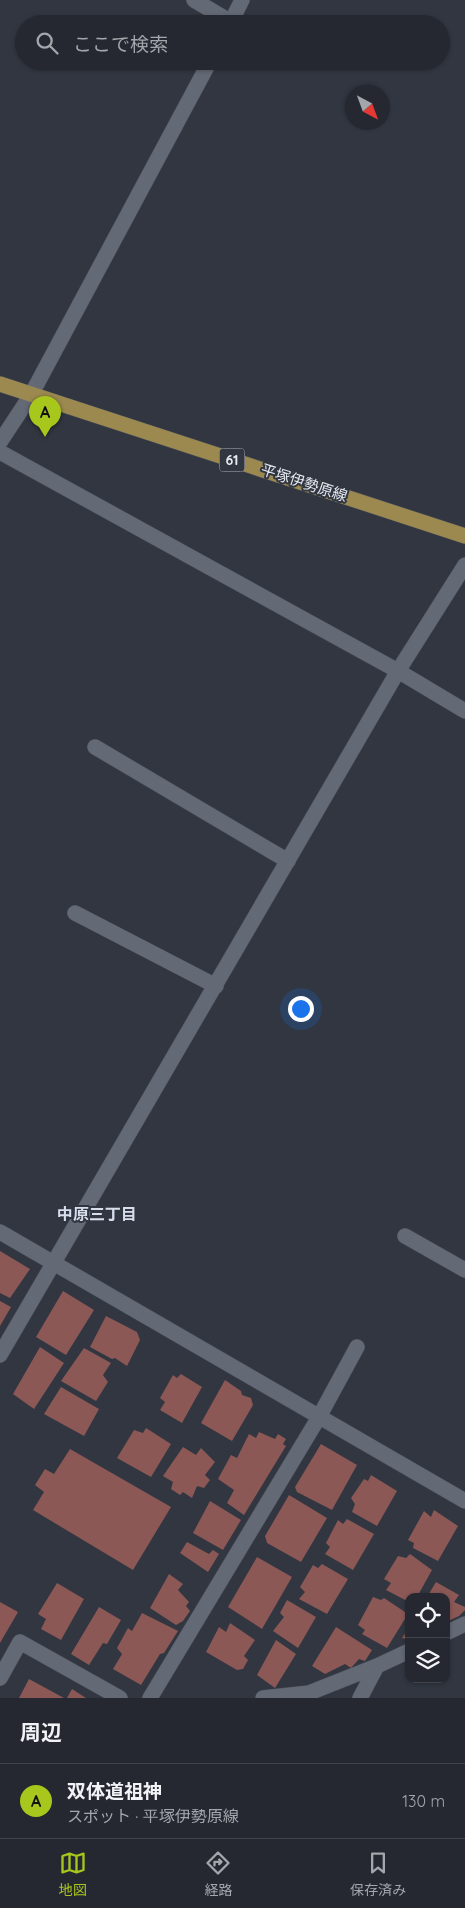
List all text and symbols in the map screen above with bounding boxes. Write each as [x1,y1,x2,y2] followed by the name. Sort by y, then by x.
[15,15,450,70] search box
[33,29,61,57] icon: search
[73,32,168,56] text: ここで検索
[345,85,390,130] north arrow
[29,396,61,437] pin: A
[220,448,244,472] road number: 61
[258,460,350,505] street label: 平塚伊勢原線
[288,996,314,1022] your location
[57,1204,137,1224] district label: 中原三丁目
[405,1593,450,1683] map controls
[405,1593,450,1638] button: locate
[405,1638,450,1683] button: layers
[20,1719,62,1745] text: 周辺
[67,1779,162,1803] text: 双体道祖神
[31,1791,41,1811] text: A
[402,1791,445,1811] text: 130 m
[67,1806,239,1826] text: スポット · 平塚伊勢原線
[59,1849,87,1899] tab: 地図
[204,1849,232,1899] tab: 経路
[350,1849,406,1899] tab: 保存済み

